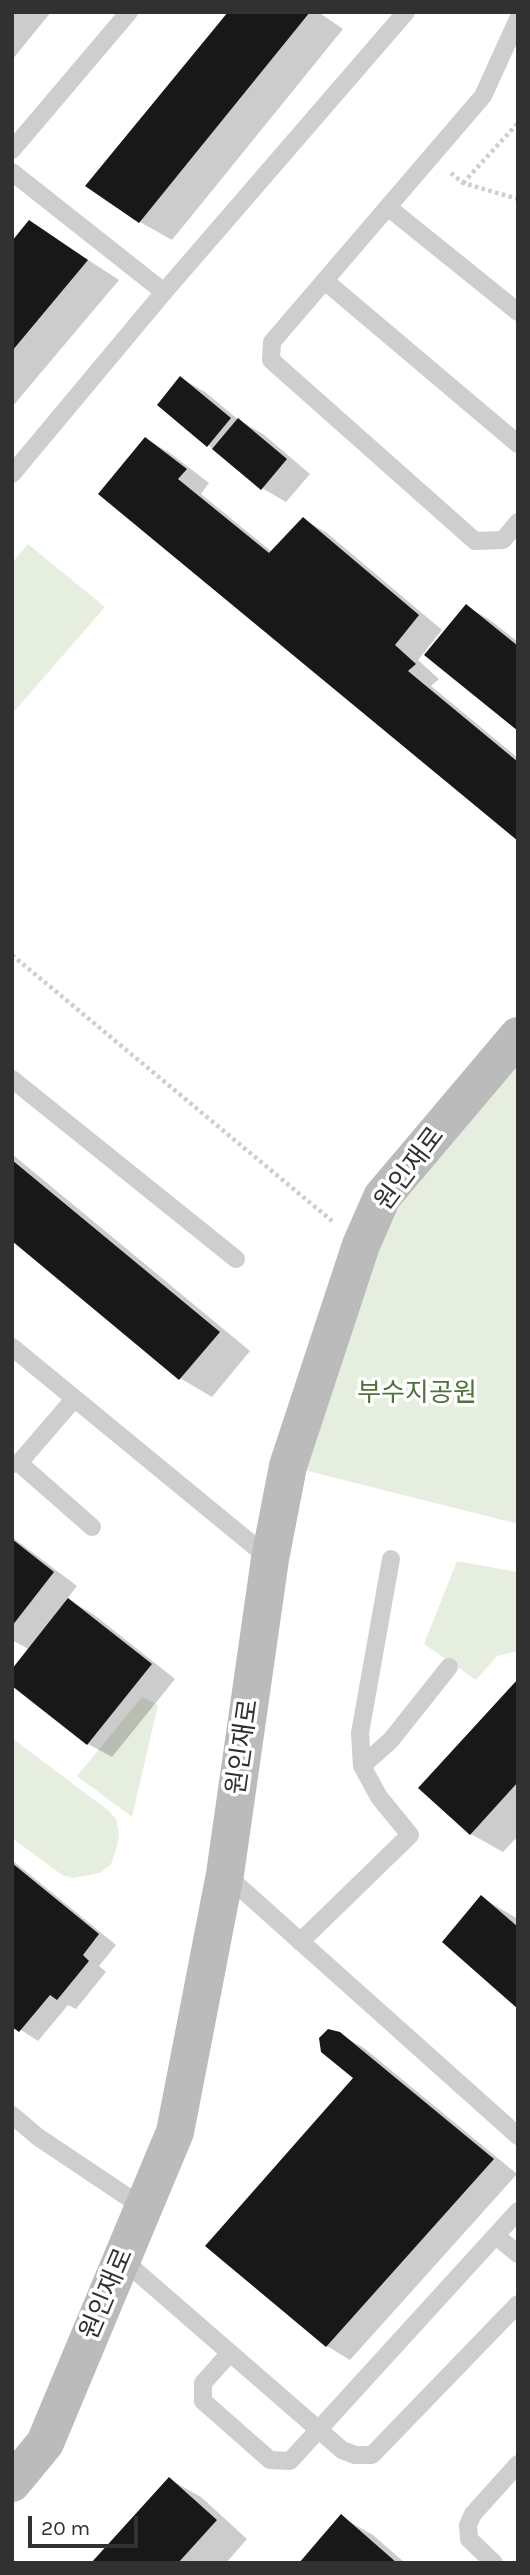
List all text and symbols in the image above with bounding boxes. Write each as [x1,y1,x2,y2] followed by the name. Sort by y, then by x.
[369,1121,451,1217] street label: 원인재로
[357,1378,477,1410] park label: 부수지공원
[221,1697,265,1797] street label: 원인재로
[74,2244,140,2344] street label: 원인재로
[32,2502,142,2546] scale bar
[41,2516,90,2540] text: 20 m

